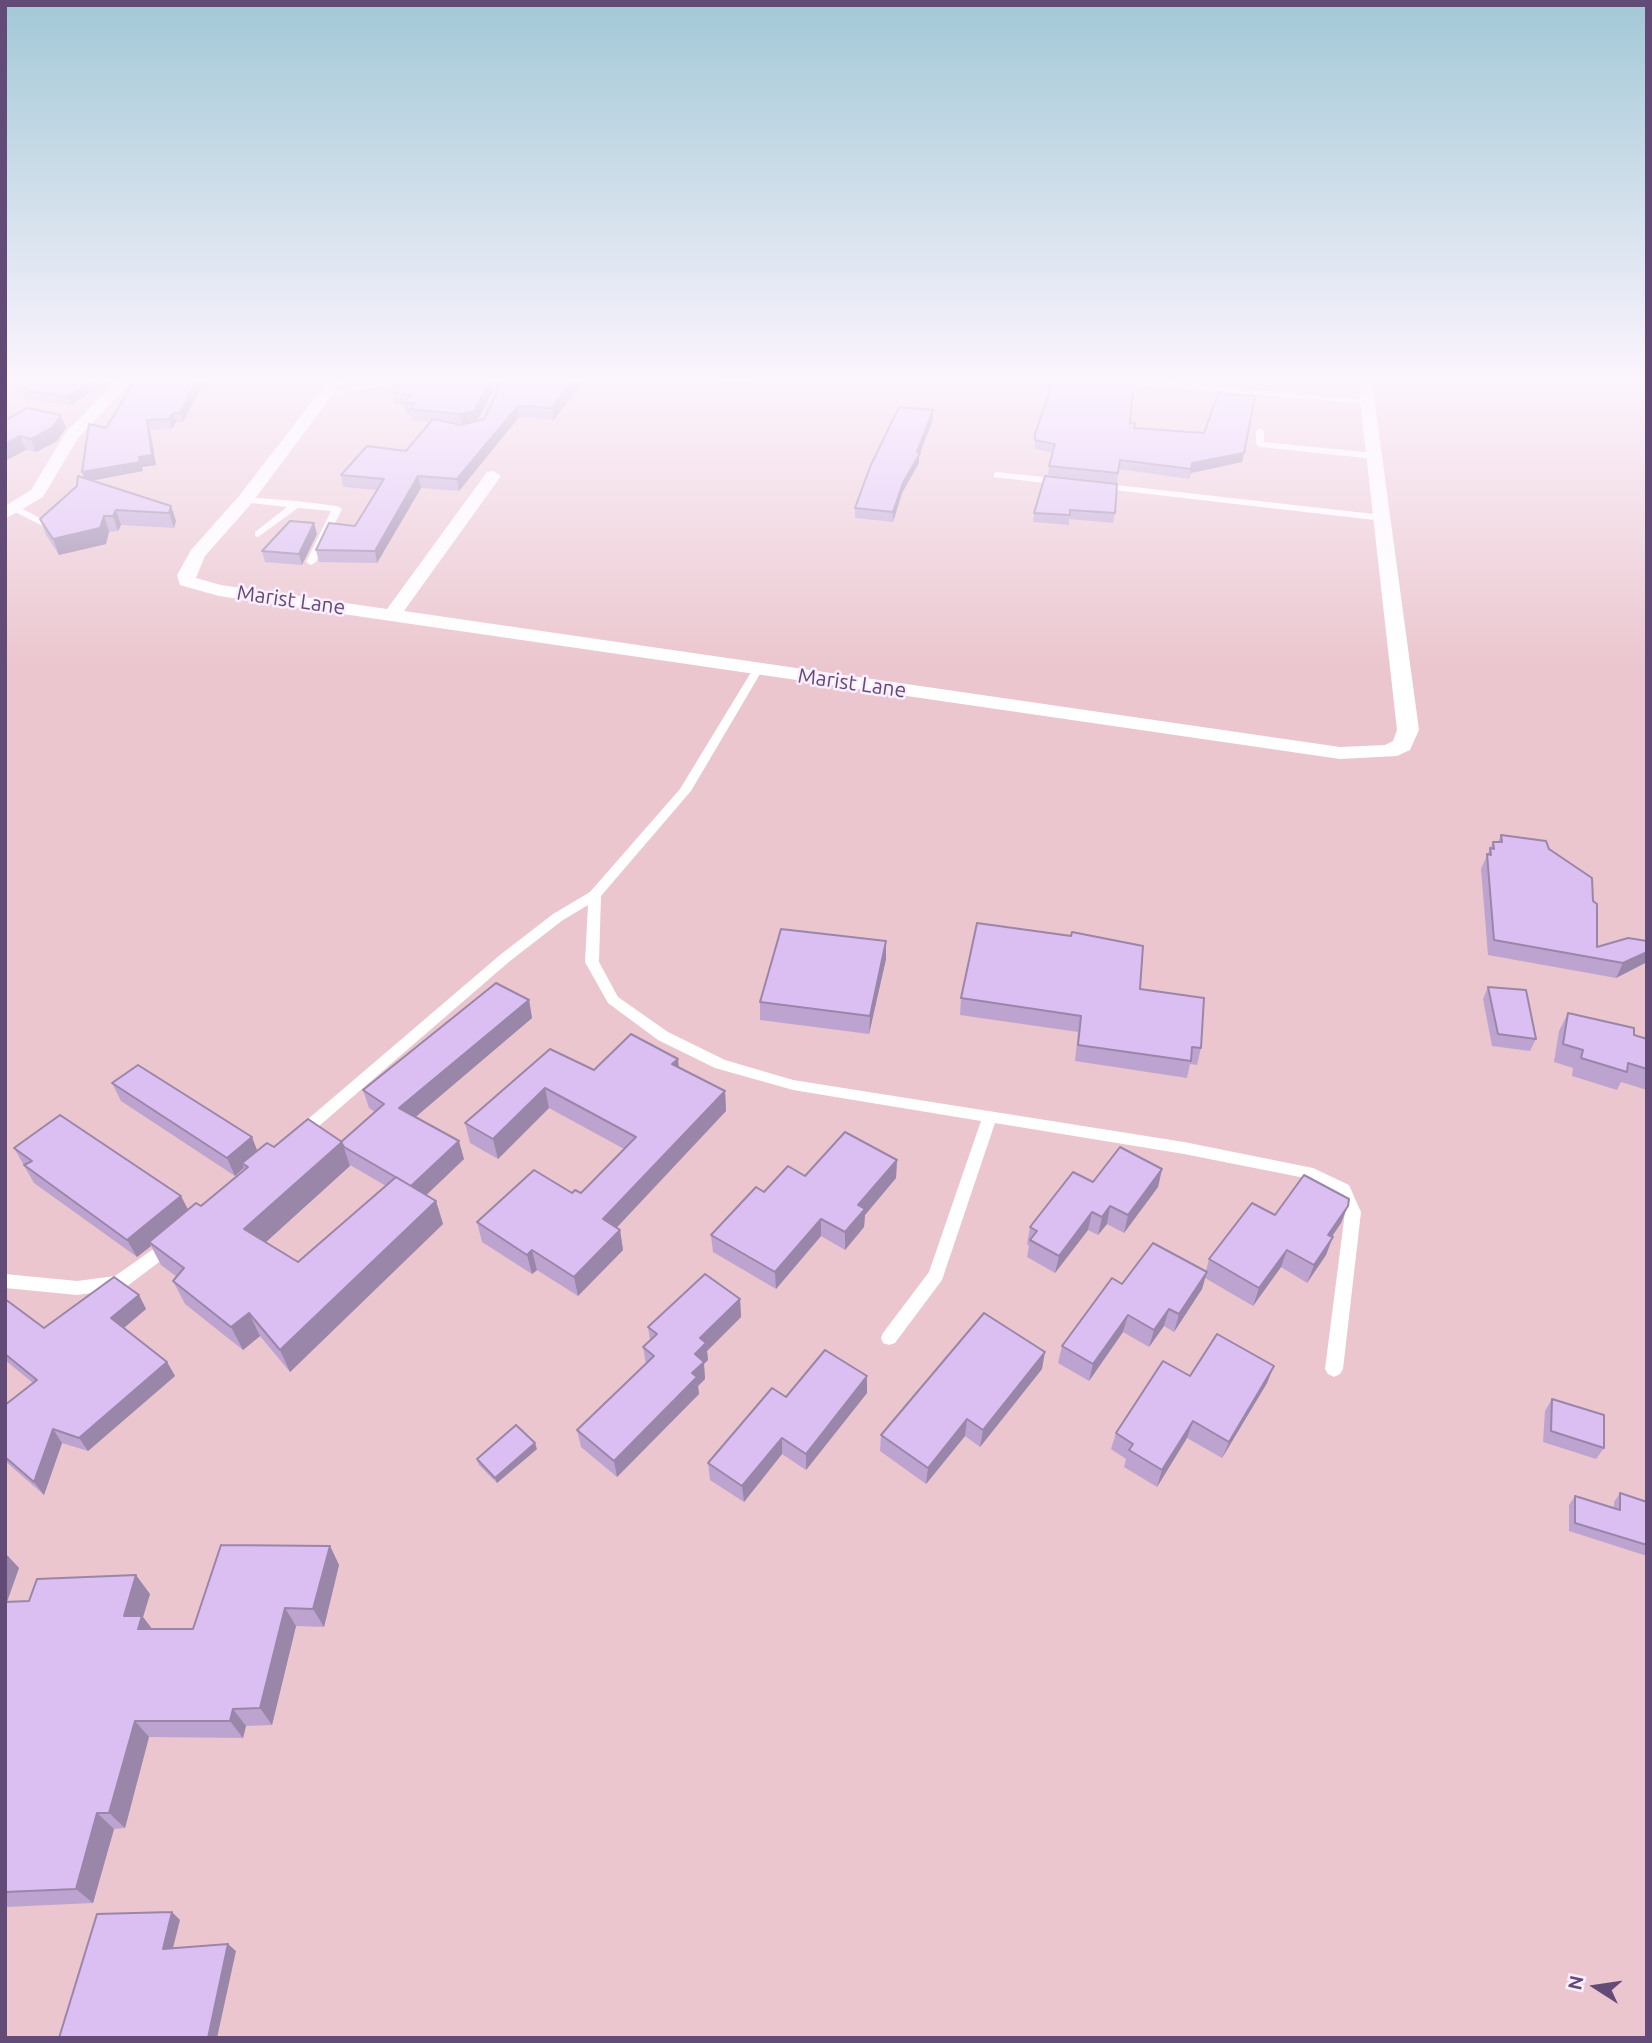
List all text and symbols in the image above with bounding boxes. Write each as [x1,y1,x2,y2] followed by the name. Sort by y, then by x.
[235,580,347,620] street label: Marist Lane
[796,663,908,703] street label: Marist Lane
[1561,1952,1631,2022] north arrow
[1563,1973,1588,1992] text: N

